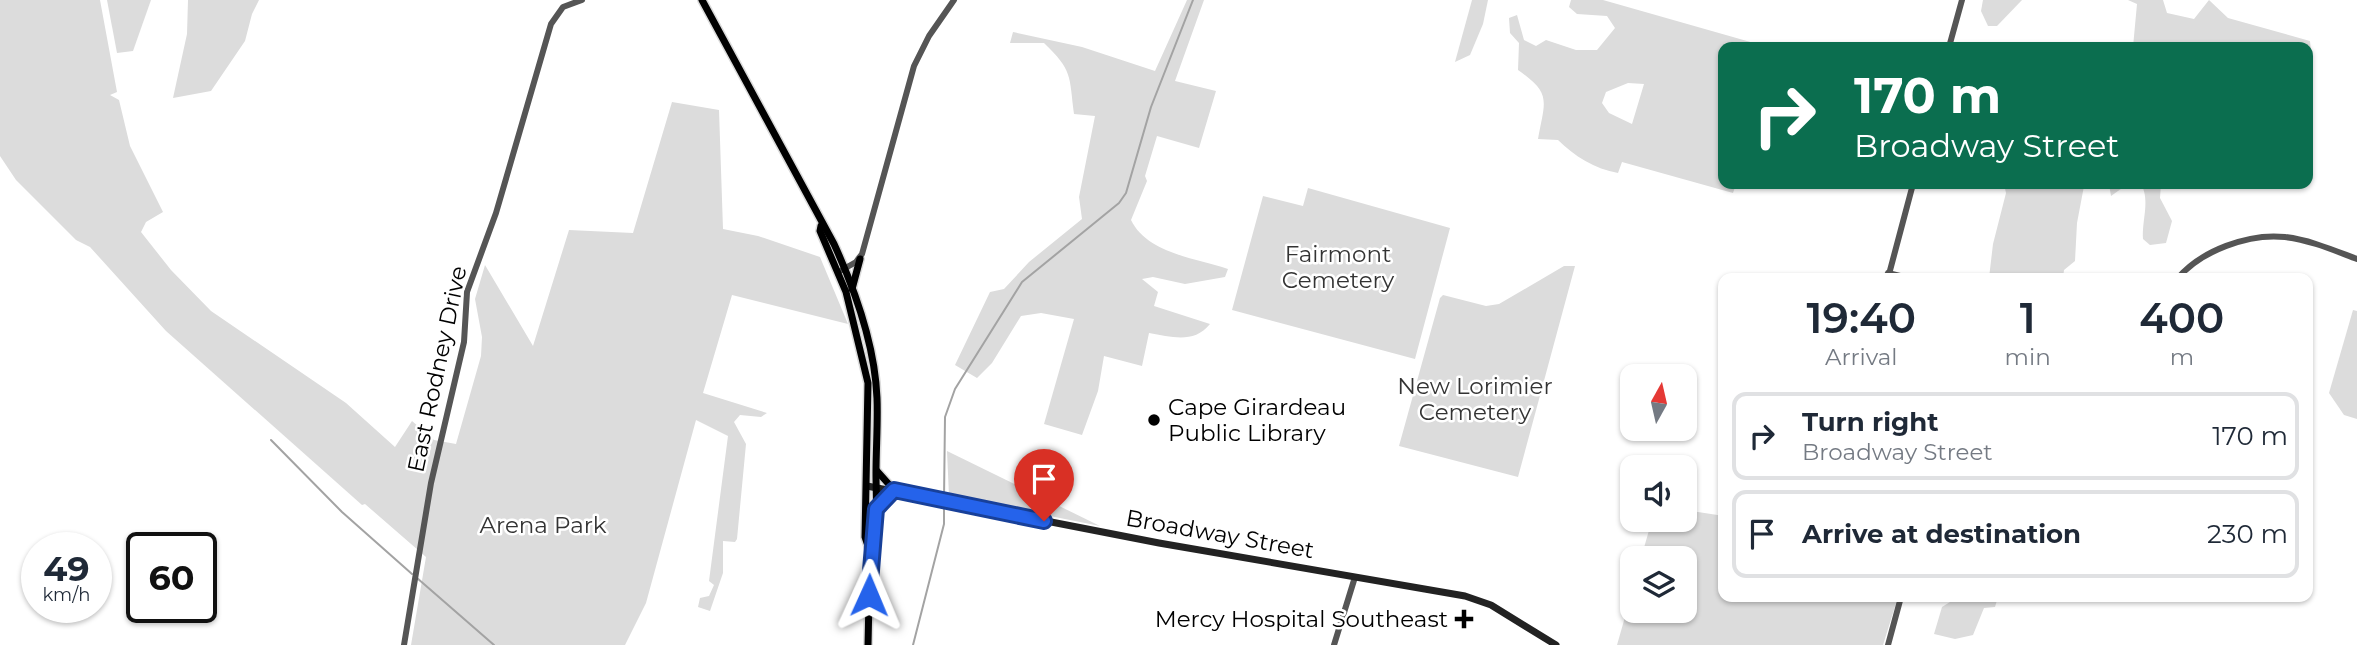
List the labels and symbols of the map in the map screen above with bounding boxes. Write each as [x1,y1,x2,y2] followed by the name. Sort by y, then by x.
[1282,240,1395,294] park label: Fairmont Cemetery
[401,263,473,475] street label: East Rodney Drive
[1620,364,1698,441] north arrow
[1397,372,1553,426] park label: New Lorimier Cemetery
[1168,393,1346,447] place label: Cape Girardeau Public Library
[1146,412,1162,428] marker: Cape Girardeau Public Library
[1014,449,1074,521] pin
[1124,504,1316,564] street label: Broadway Street
[480,511,607,539] park label: Arena Park
[126,532,217,623] speed limit sign: 60
[832,558,906,632] position arrow
[1155,605,1448,633] place label: Mercy Hospital Southeast
[1454,609,1474,629] marker: Mercy Hospital Southeast

